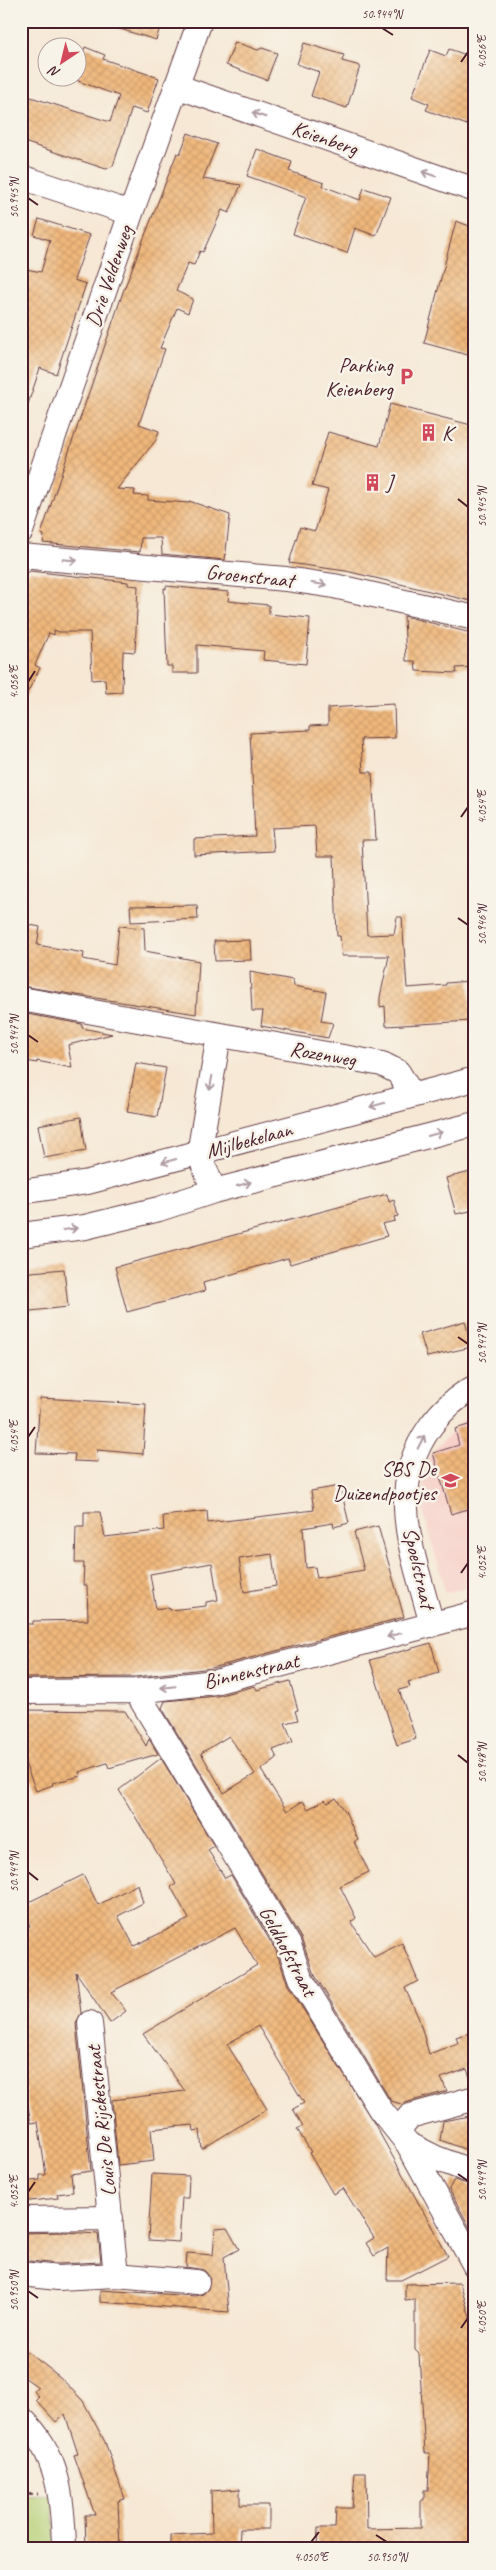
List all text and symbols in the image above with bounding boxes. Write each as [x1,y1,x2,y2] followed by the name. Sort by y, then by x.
[362,6,404,22] text: 50.944°N
[474,33,490,69] text: 4.056°E
[38,38,88,88] north arrow
[44,61,63,82] text: N
[252,110,267,119] one-way arrow
[289,115,363,162] street label: Keienberg
[421,169,437,178] one-way arrow
[6,176,22,218] text: 50.945°N
[80,220,139,330] street label: Drie Veldenweg
[325,352,395,402] place label: Parking Keienberg
[397,367,417,387] parking icon: Parking Keienberg
[442,420,457,446] place label: K
[418,423,438,443] building icon: K
[385,469,396,495] place label: J
[362,472,382,492] building icon: J
[474,485,490,527] text: 50.945°N
[62,555,78,565] one-way arrow
[205,558,298,594] street label: Groenstraat
[310,579,326,589] one-way arrow
[6,663,22,699] text: 4.056°E
[474,788,490,824] text: 4.054°E
[474,903,490,945] text: 50.946°N
[6,1013,22,1055] text: 50.947°N
[288,1035,360,1073] street label: Rozenweg
[205,1075,215,1091] one-way arrow
[369,1101,385,1110] one-way arrow
[203,1116,296,1164] street label: Mijlbekelaan
[426,1129,442,1138] one-way arrow
[162,1157,178,1167] one-way arrow
[235,1178,251,1188] one-way arrow
[61,1224,77,1234] one-way arrow
[474,1322,490,1364] text: 50.947°N
[6,1418,22,1454] text: 4.054°E
[416,1435,426,1450] one-way arrow
[333,1456,438,1506] place label: SBS De Duizendpootjes
[440,1471,460,1491] school or university icon: SBS De Duizendpootjes
[397,1525,442,1614] street label: Spoelstraat
[474,1544,490,1580] text: 4.052°E
[386,1631,402,1640] one-way arrow
[201,1647,303,1695] street label: Binnenstraat
[160,1683,176,1692] one-way arrow
[474,1741,490,1783] text: 50.948°N
[6,1850,22,1892] text: 50.949°N
[253,1901,324,2002] street label: Geldhofstraat
[80,2042,122,2197] street label: Louis De Rijckestraat
[474,2159,490,2201] text: 50.949°N
[6,2173,22,2209] text: 4.052°E
[6,2269,22,2311] text: 50.950°N
[474,2299,490,2335] text: 4.050°E
[294,2549,330,2565] text: 4.050°E
[367,2549,409,2565] text: 50.950°N

